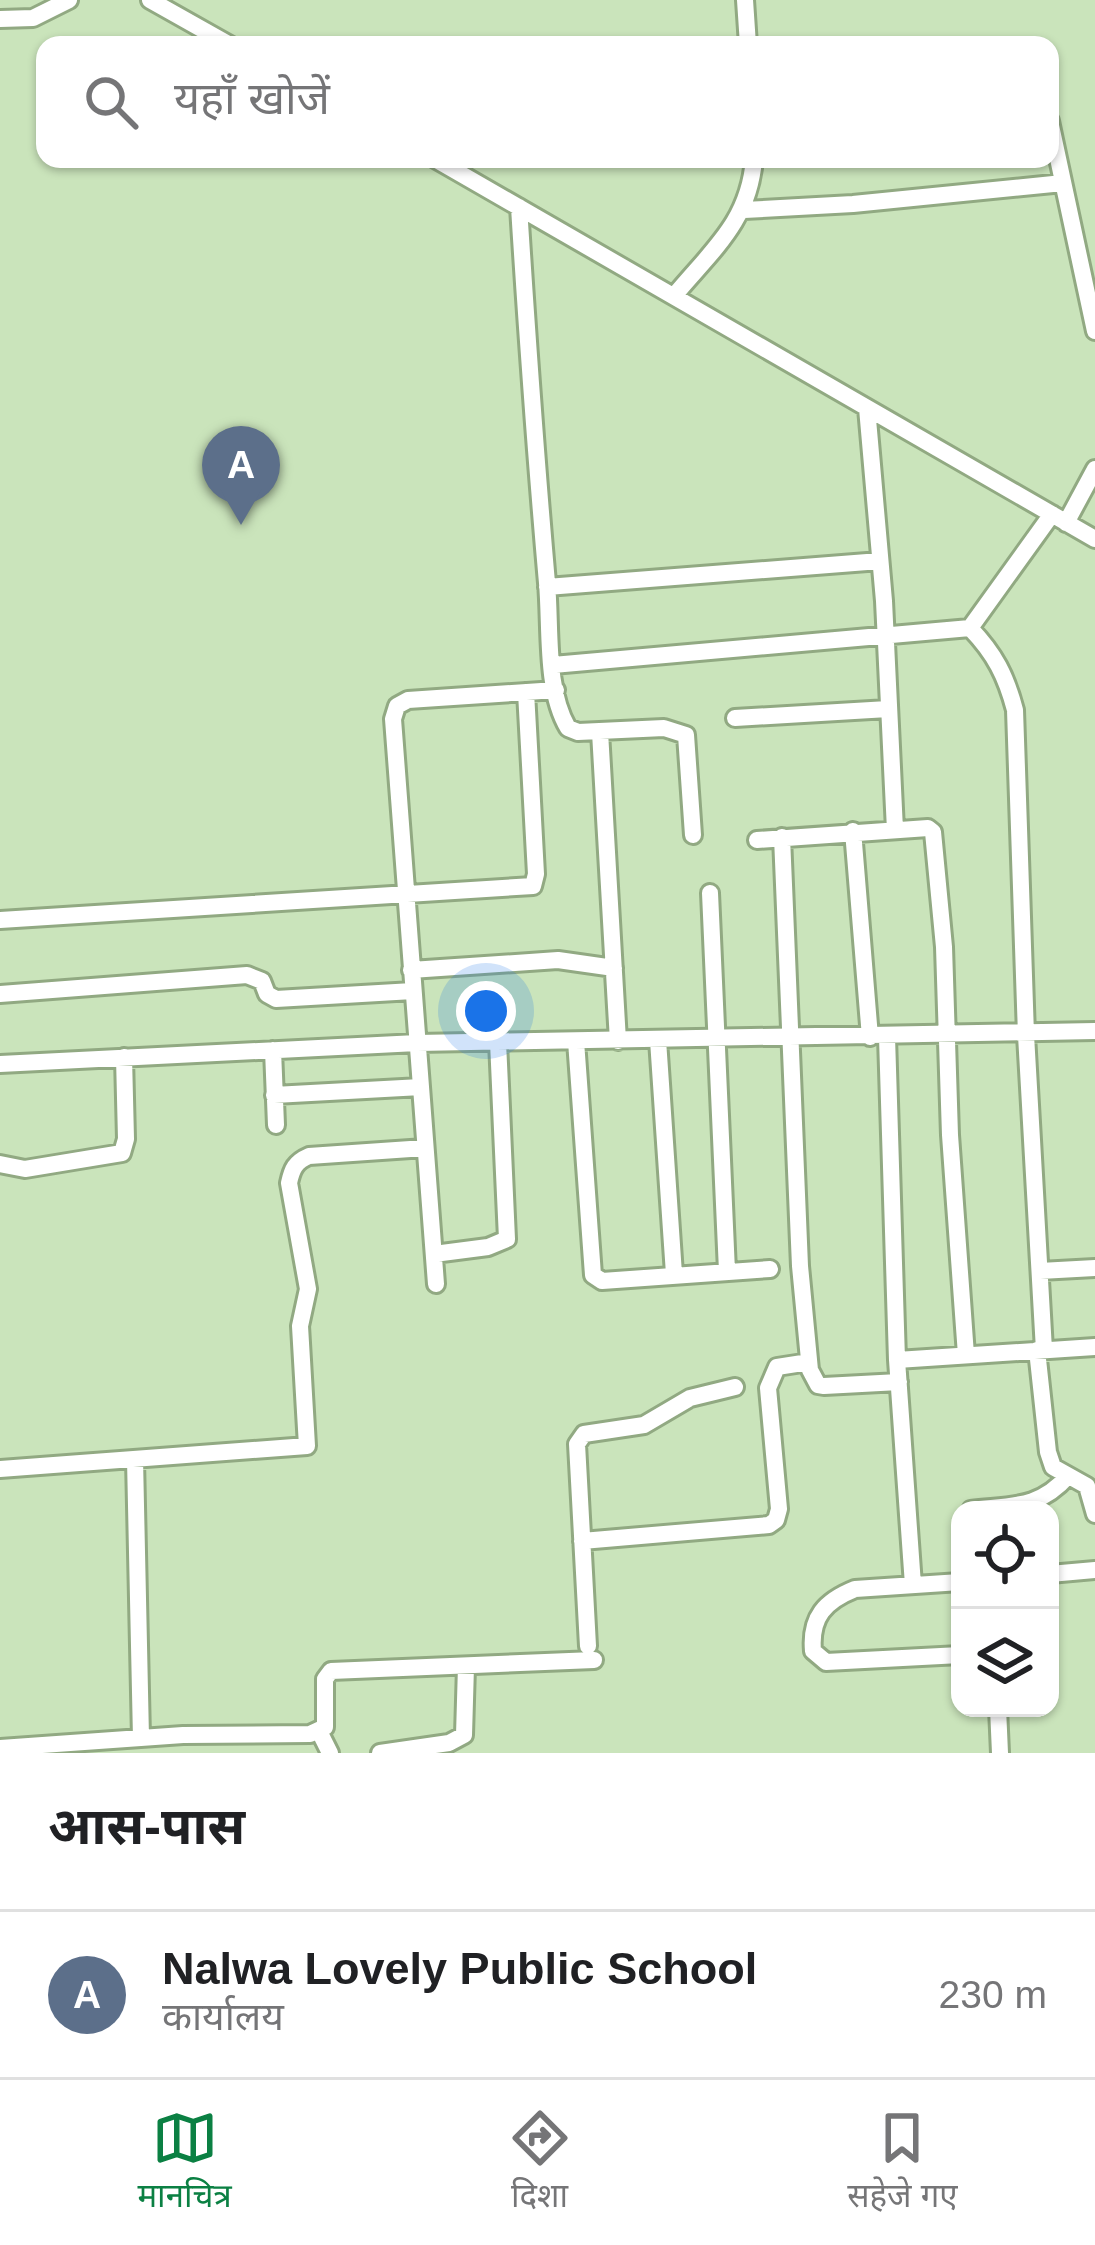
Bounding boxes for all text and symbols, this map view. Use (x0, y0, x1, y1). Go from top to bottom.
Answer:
search box (36, 36, 1059, 168)
icon: search (78, 69, 144, 135)
text: यहाँ खोजें (174, 73, 330, 124)
pin: A (202, 426, 280, 525)
your location (456, 981, 516, 1041)
map controls (951, 1501, 1059, 1717)
button: locate (951, 1501, 1059, 1609)
button: layers (951, 1609, 1059, 1717)
text: आस-पास (48, 1798, 245, 1855)
text: Nalwa Lovely Public School (162, 1943, 757, 1994)
text: A (73, 1973, 101, 2016)
text: 230 m (939, 1973, 1047, 2016)
text: कार्यालय (162, 1995, 284, 2038)
tab: मानचित्र (137, 2105, 232, 2220)
tab: दिशा (507, 2105, 573, 2220)
tab: सहेजे गए (847, 2105, 958, 2220)

